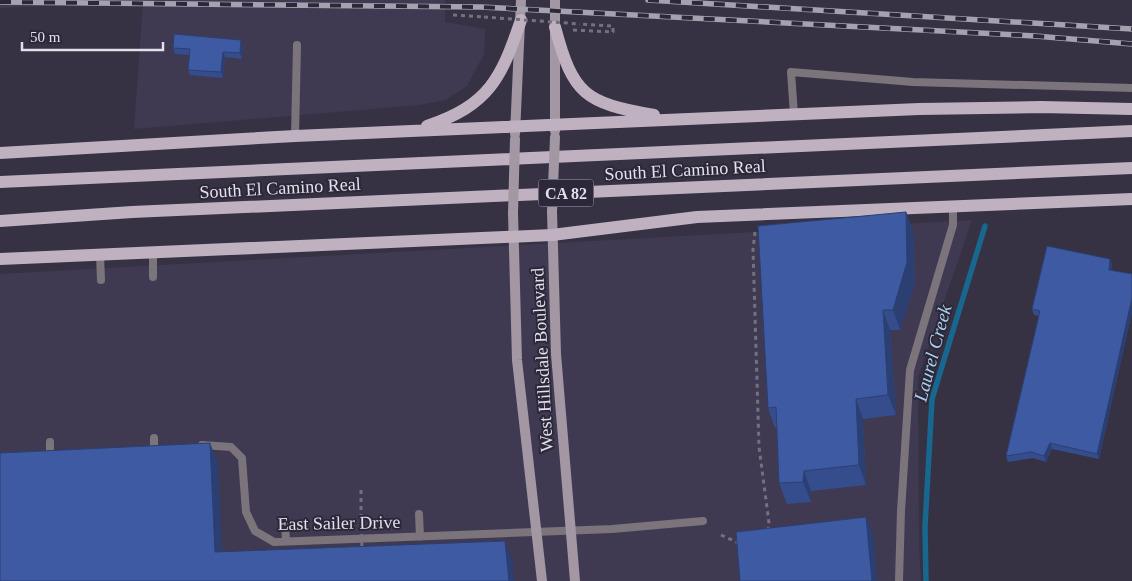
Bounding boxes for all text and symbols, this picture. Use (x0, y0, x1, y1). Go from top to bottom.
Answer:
scale bar (22, 20, 164, 52)
text: 50 m (30, 29, 61, 45)
street label: South El Camino Real (604, 156, 766, 184)
street label: South El Camino Real (199, 174, 361, 202)
road number: CA 82 (538, 180, 594, 207)
street label: West Hillsdale Boulevard (527, 267, 557, 453)
water label: Laurel Creek (909, 302, 956, 405)
street label: East Sailer Drive (277, 512, 401, 534)

